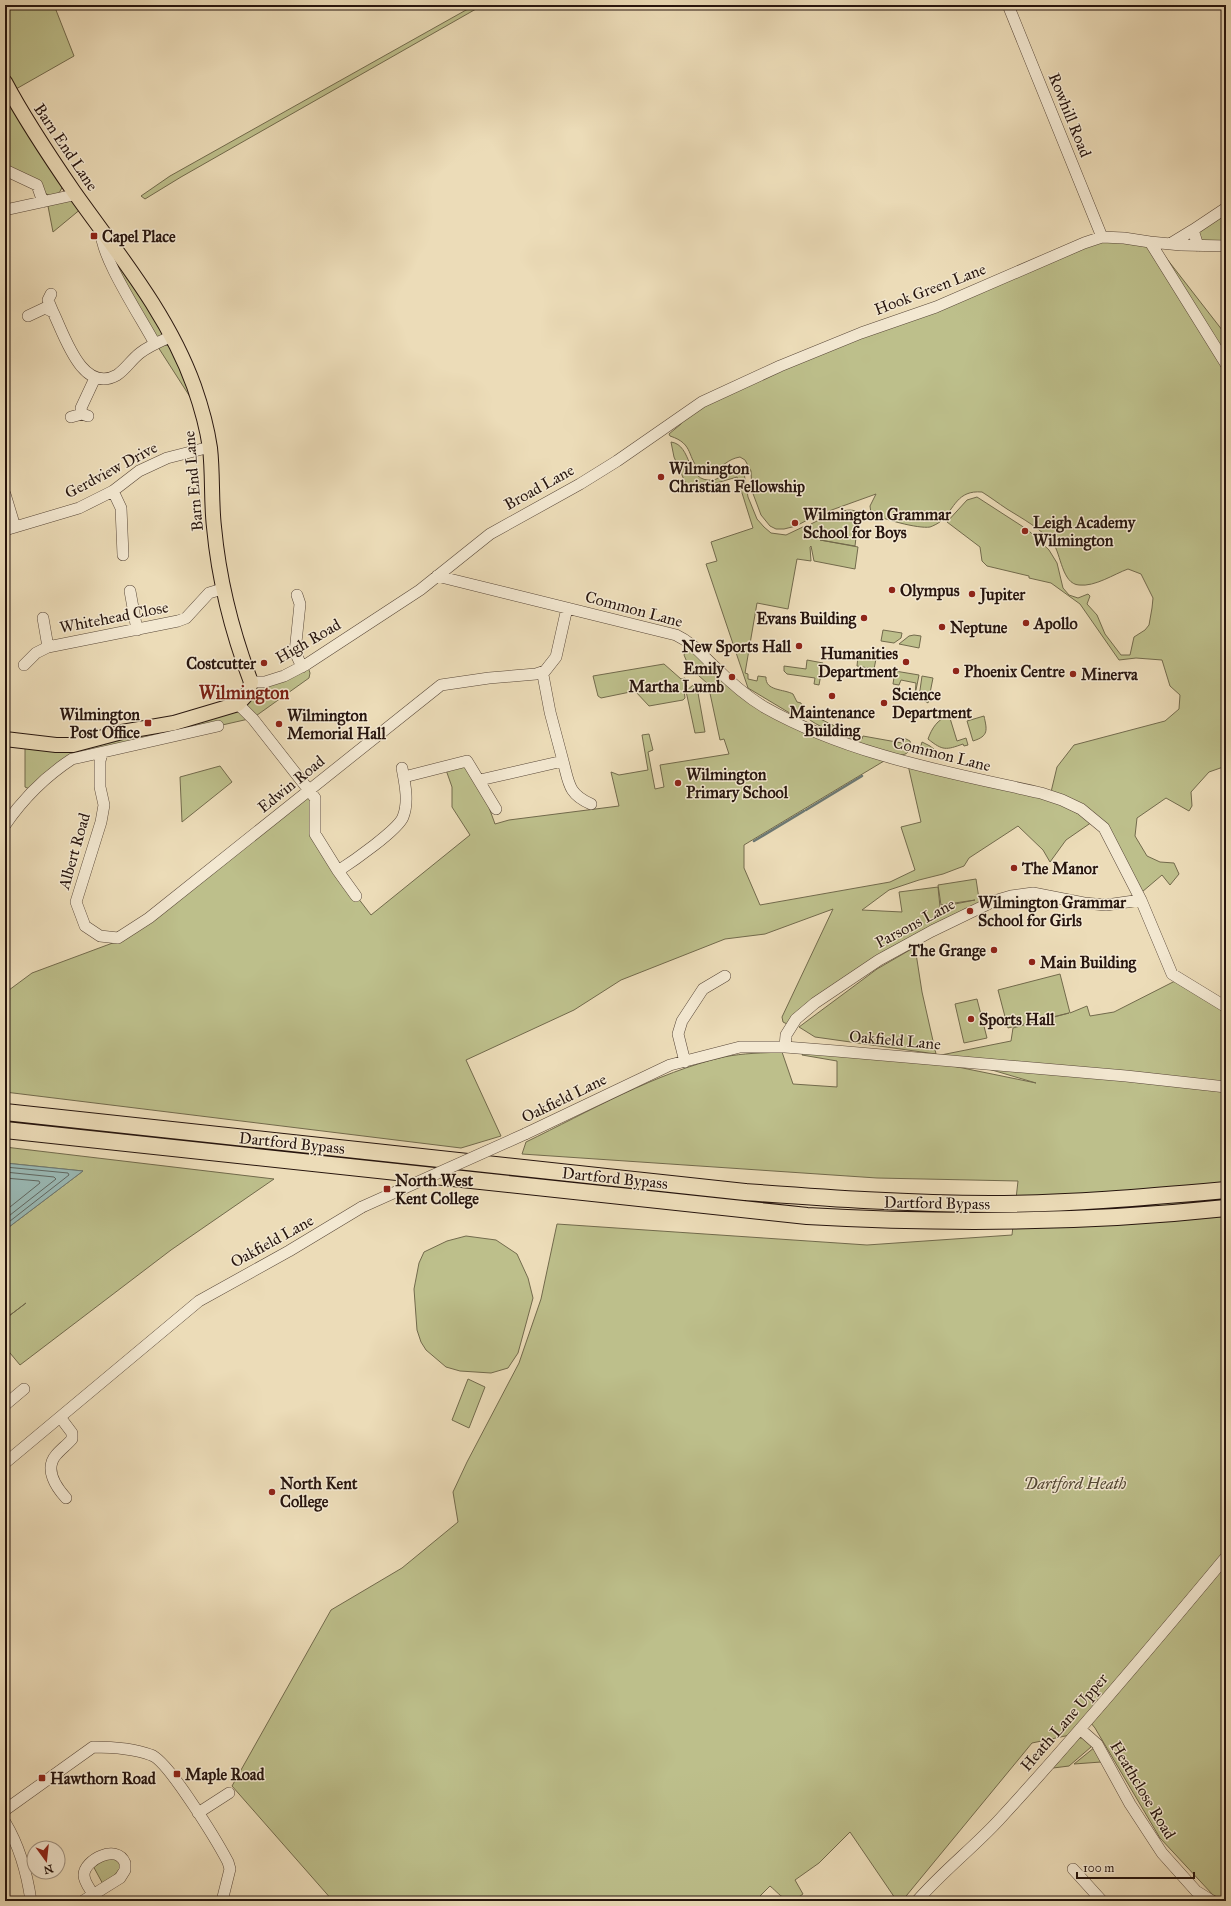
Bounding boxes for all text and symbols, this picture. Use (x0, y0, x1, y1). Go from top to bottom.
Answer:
street label: Rowhill Road (1045, 70, 1095, 160)
street label: Barn End Lane (30, 100, 102, 194)
place label: Capel Place (102, 227, 176, 247)
marker: Capel Place (89, 231, 99, 241)
street label: Hook Green Lane (872, 259, 989, 319)
street label: Barn End Lane (179, 430, 207, 532)
street label: Gerdview Drive (62, 438, 161, 502)
place label: Wilmington Christian Fellowship (669, 459, 805, 497)
street label: Broad Lane (501, 460, 577, 514)
marker: Wilmington Christian Fellowship (656, 472, 666, 482)
place label: Wilmington Grammar School for Boys (803, 505, 952, 543)
place label: Leigh Academy Wilmington (1033, 513, 1137, 551)
marker: Wilmington Grammar School for Boys (790, 518, 800, 528)
marker: Leigh Academy Wilmington (1020, 526, 1030, 536)
place label: Olympus (900, 581, 960, 601)
marker: Olympus (887, 585, 897, 595)
place label: Jupiter (978, 585, 1026, 605)
street label: Common Lane (583, 587, 685, 631)
marker: Jupiter (967, 589, 977, 599)
street label: Whitehead Close (58, 597, 170, 637)
place label: Evans Building (756, 609, 857, 629)
marker: Evans Building (859, 613, 869, 623)
place label: Apollo (1033, 614, 1078, 634)
street label: High Road (272, 615, 344, 668)
place label: Neptune (950, 618, 1008, 638)
marker: Apollo (1021, 618, 1031, 628)
marker: Neptune (937, 622, 947, 632)
place label: New Sports Hall (682, 637, 792, 657)
marker: New Sports Hall (794, 641, 804, 651)
place label: Humanities Department (818, 644, 898, 682)
place label: Costcutter (186, 654, 257, 673)
marker: Humanities Department (901, 657, 911, 667)
marker: Costcutter (259, 658, 269, 668)
place label: Emily Martha Lumb (629, 659, 726, 696)
place label: Phoenix Centre (964, 662, 1065, 681)
place label: Minerva (1081, 665, 1139, 684)
marker: Phoenix Centre (951, 666, 961, 676)
marker: Minerva (1068, 669, 1078, 679)
marker: Emily Martha Lumb (727, 672, 737, 682)
district label: Wilmington (199, 682, 289, 705)
place label: Science Department (892, 685, 972, 723)
marker: Maintenance Building (827, 691, 837, 701)
marker: Science Department (879, 698, 889, 708)
place label: Maintenance Building (789, 703, 875, 741)
place label: Wilmington Post Office (60, 705, 140, 742)
place label: Wilmington Memorial Hall (287, 706, 386, 743)
marker: Wilmington Post Office (143, 718, 153, 728)
marker: Wilmington Memorial Hall (274, 719, 284, 729)
street label: Common Lane (891, 733, 993, 775)
street label: Edwin Road (254, 751, 328, 817)
place label: Wilmington Primary School (686, 765, 789, 803)
marker: Wilmington Primary School (673, 778, 683, 788)
street label: Albert Road (54, 811, 94, 892)
place label: The Manor (1021, 859, 1099, 878)
marker: The Manor (1009, 863, 1019, 873)
place label: Wilmington Grammar School for Girls (978, 893, 1127, 930)
street label: Parsons Lane (872, 894, 958, 952)
marker: Wilmington Grammar School for Girls (965, 906, 975, 916)
place label: The Grange (908, 941, 986, 961)
marker: The Grange (989, 945, 999, 955)
place label: Main Building (1040, 953, 1137, 973)
marker: Main Building (1027, 957, 1037, 967)
place label: Sports Hall (979, 1010, 1055, 1030)
marker: Sports Hall (966, 1014, 976, 1024)
street label: Oakfield Lane (848, 1027, 942, 1054)
street label: Oakfield Lane (519, 1069, 610, 1127)
street label: Dartford Bypass (238, 1128, 346, 1158)
street label: Dartford Bypass (561, 1163, 669, 1193)
place label: North West Kent College (395, 1171, 479, 1209)
marker: North West Kent College (382, 1184, 392, 1194)
street label: Dartford Bypass (884, 1193, 990, 1213)
street label: Oakfield Lane (227, 1210, 317, 1272)
place label: North Kent College (280, 1474, 358, 1512)
park label: Dartford Heath (1024, 1474, 1127, 1493)
marker: North Kent College (267, 1487, 277, 1497)
street label: Heath Lane Upper (1016, 1669, 1112, 1775)
street label: Heathclose Road (1106, 1738, 1180, 1842)
place label: Maple Road (185, 1765, 266, 1785)
place label: Hawthorn Road (50, 1769, 157, 1788)
marker: Maple Road (172, 1769, 182, 1779)
marker: Hawthorn Road (37, 1773, 47, 1783)
north arrow (26, 1840, 66, 1880)
scale bar (1077, 1854, 1194, 1880)
text: 100 m (1083, 1861, 1114, 1875)
text: N (42, 1862, 55, 1877)

